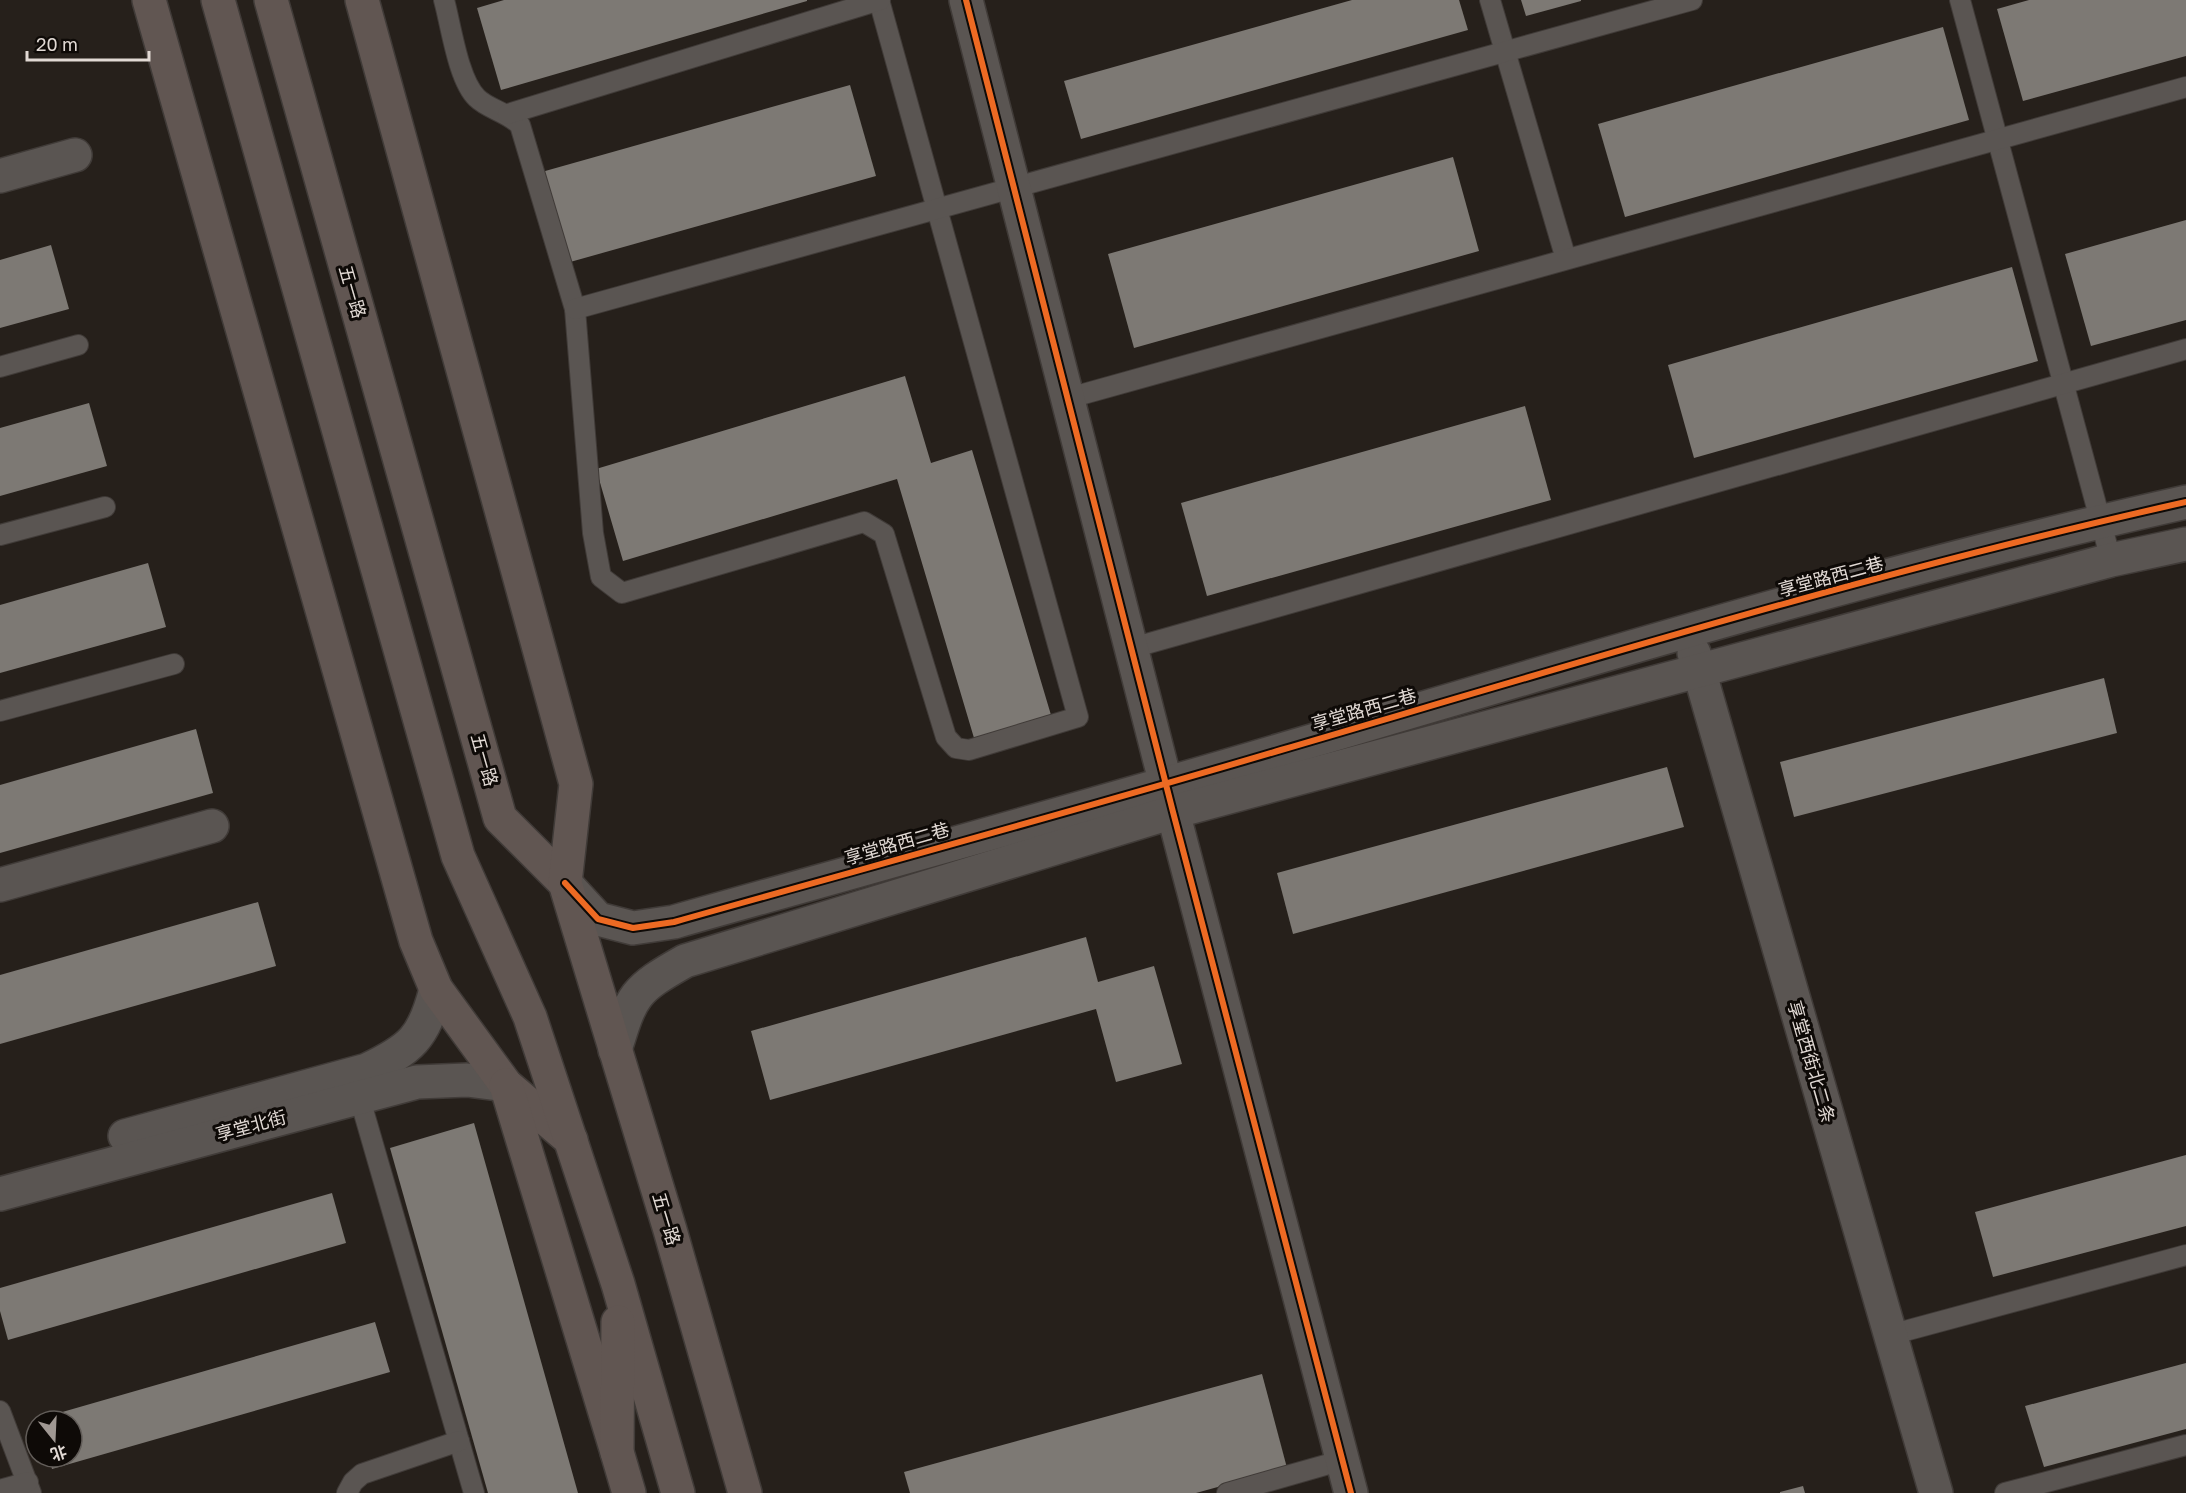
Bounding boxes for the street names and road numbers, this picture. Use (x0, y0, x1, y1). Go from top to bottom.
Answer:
street label: 五一路 (335, 263, 371, 321)
street label: 享堂路西二巷 (1776, 551, 1886, 601)
street label: 享堂路西二巷 (1309, 684, 1419, 734)
street label: 五一路 (467, 731, 503, 789)
street label: 享堂路西二巷 (842, 818, 952, 868)
street label: 享堂西街北二条 (1784, 998, 1840, 1125)
street label: 享堂北街 (213, 1105, 288, 1145)
street label: 五一路 (649, 1190, 685, 1248)

